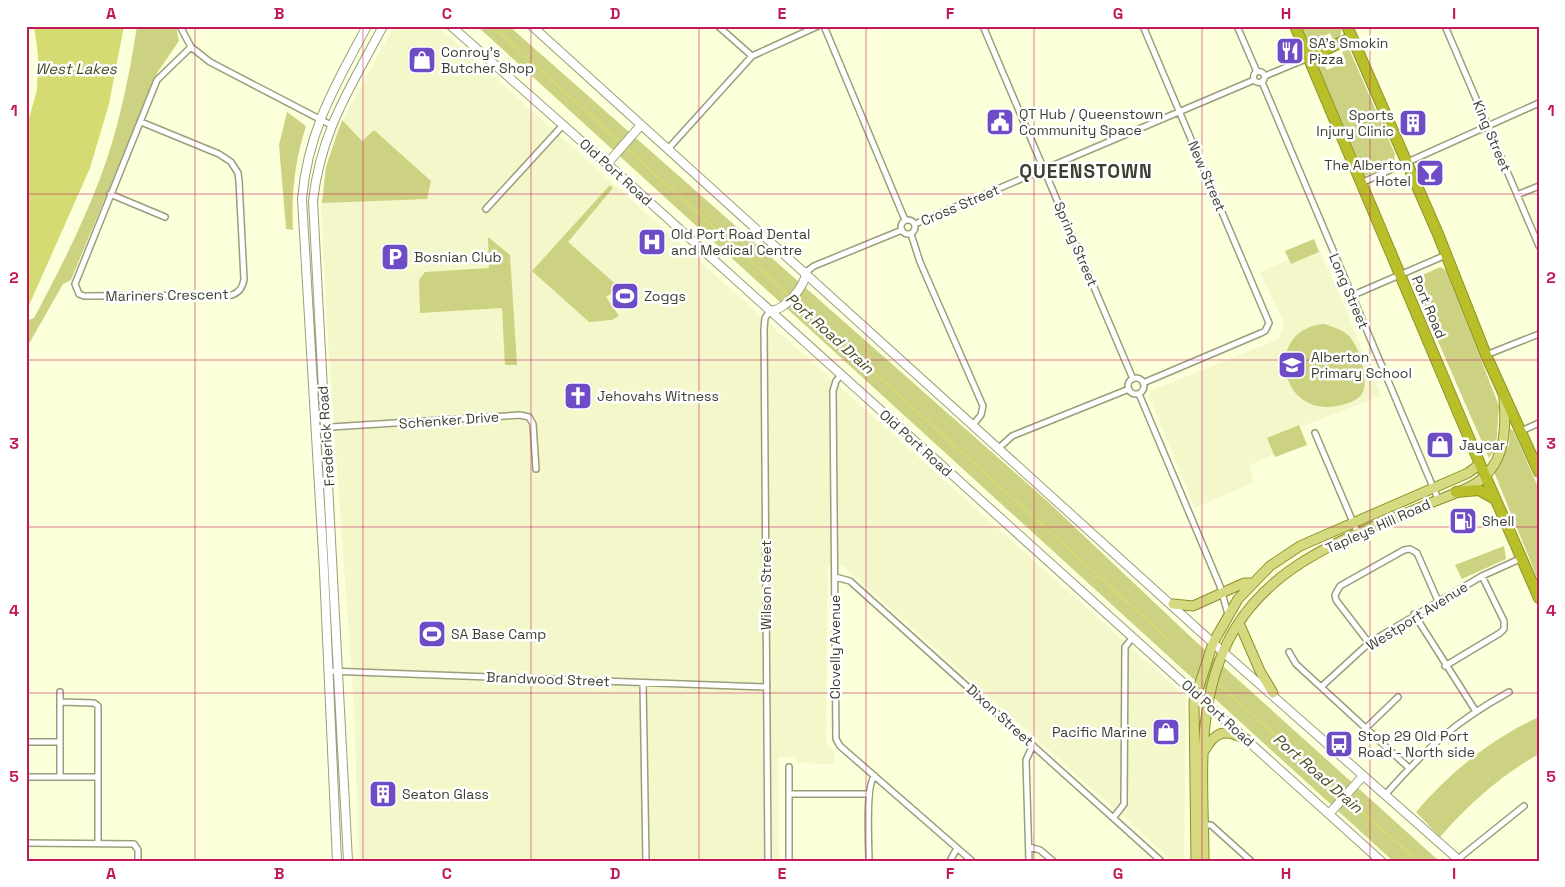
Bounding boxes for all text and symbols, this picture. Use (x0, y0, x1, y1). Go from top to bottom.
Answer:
text: A (106, 3, 116, 24)
text: B (274, 3, 284, 24)
text: C (442, 3, 452, 24)
text: D (610, 3, 620, 24)
text: E (778, 3, 787, 24)
text: F (946, 3, 955, 24)
text: G (1113, 3, 1123, 24)
text: H (1281, 3, 1291, 24)
text: I (1452, 3, 1456, 24)
place label: SA's Smokin Pizza (1309, 34, 1388, 68)
restaurant icon: SA's Smokin Pizza (1275, 36, 1305, 66)
place label: Conroy's Butcher Shop (441, 43, 534, 77)
shop icon: Conroy's Butcher Shop (407, 45, 437, 75)
water label: West Lakes (35, 59, 118, 78)
street label: King Street (1469, 98, 1515, 174)
text: 1 (10, 100, 18, 121)
text: 1 (1547, 100, 1555, 121)
place label: QT Hub / Queenstown Community Space (1019, 105, 1163, 139)
place label: Sports Injury Clinic (1316, 106, 1394, 140)
public building icon: QT Hub / Queenstown Community Space (985, 107, 1015, 137)
building icon: Sports Injury Clinic (1398, 108, 1428, 138)
street label: Old Port Road (576, 135, 656, 209)
street label: New Street (1184, 138, 1230, 214)
place label: The Alberton Hotel (1324, 156, 1411, 190)
bar icon: The Alberton Hotel (1415, 158, 1445, 188)
district label: QUEENSTOWN (1019, 159, 1153, 184)
street label: Cross Street (918, 180, 1002, 230)
street label: Spring Street (1050, 199, 1102, 289)
place label: Old Port Road Dental and Medical Centre (671, 225, 810, 259)
hospital icon: Old Port Road Dental and Medical Centre (637, 227, 667, 257)
parking icon: Bosnian Club (380, 242, 410, 272)
place label: Bosnian Club (414, 248, 502, 266)
street label: Long Street (1325, 251, 1373, 331)
text: 2 (9, 267, 19, 288)
text: 2 (1546, 267, 1556, 288)
street label: Port Road (1408, 273, 1450, 341)
sports icon: Zoggs (610, 281, 640, 311)
street label: Mariners Crescent (105, 285, 229, 305)
place label: Zoggs (644, 287, 686, 305)
water label: Port Road Drain (782, 288, 879, 378)
place label: Alberton Primary School (1311, 348, 1412, 382)
school or university icon: Alberton Primary School (1277, 350, 1307, 380)
church icon: Jehovahs Witness (563, 381, 593, 411)
street label: Frederick Road (314, 385, 338, 487)
place label: Jehovahs Witness (597, 387, 719, 405)
street label: Old Port Road (876, 406, 956, 480)
street label: Schenker Drive (398, 408, 500, 432)
shop icon: Jaycar (1425, 430, 1455, 460)
text: 3 (9, 433, 19, 454)
text: 3 (1546, 433, 1556, 454)
place label: Jaycar (1459, 436, 1505, 454)
street label: Tapleys Hill Road (1323, 495, 1433, 557)
fuel station icon: Shell (1448, 506, 1478, 536)
place label: Shell (1482, 512, 1514, 530)
street label: Wilson Street (757, 540, 775, 630)
street label: Westport Avenue (1363, 578, 1471, 654)
street label: Clovelly Avenue (826, 595, 844, 699)
text: 4 (9, 600, 19, 621)
text: 4 (1546, 600, 1556, 621)
sports icon: SA Base Camp (417, 619, 447, 649)
place label: SA Base Camp (451, 625, 546, 643)
street label: Brandwood Street (486, 668, 610, 690)
street label: Old Port Road (1178, 676, 1258, 750)
street label: Dixon Street (963, 680, 1037, 750)
shop icon: Pacific Marine (1151, 717, 1181, 747)
place label: Pacific Marine (1052, 723, 1147, 741)
place label: Stop 29 Old Port Road - North side (1358, 727, 1475, 761)
water label: Port Road Drain (1270, 729, 1367, 817)
bus stop icon: Stop 29 Old Port Road - North side (1324, 729, 1354, 759)
text: 5 (9, 766, 19, 787)
text: 5 (1546, 766, 1556, 787)
building icon: Seaton Glass (368, 779, 398, 809)
place label: Seaton Glass (402, 785, 489, 803)
text: A (106, 863, 116, 884)
text: B (274, 863, 284, 884)
text: C (442, 863, 452, 884)
text: D (610, 863, 620, 884)
text: E (778, 863, 787, 884)
text: F (946, 863, 955, 884)
text: G (1113, 863, 1123, 884)
text: H (1281, 863, 1291, 884)
text: I (1452, 863, 1456, 884)

